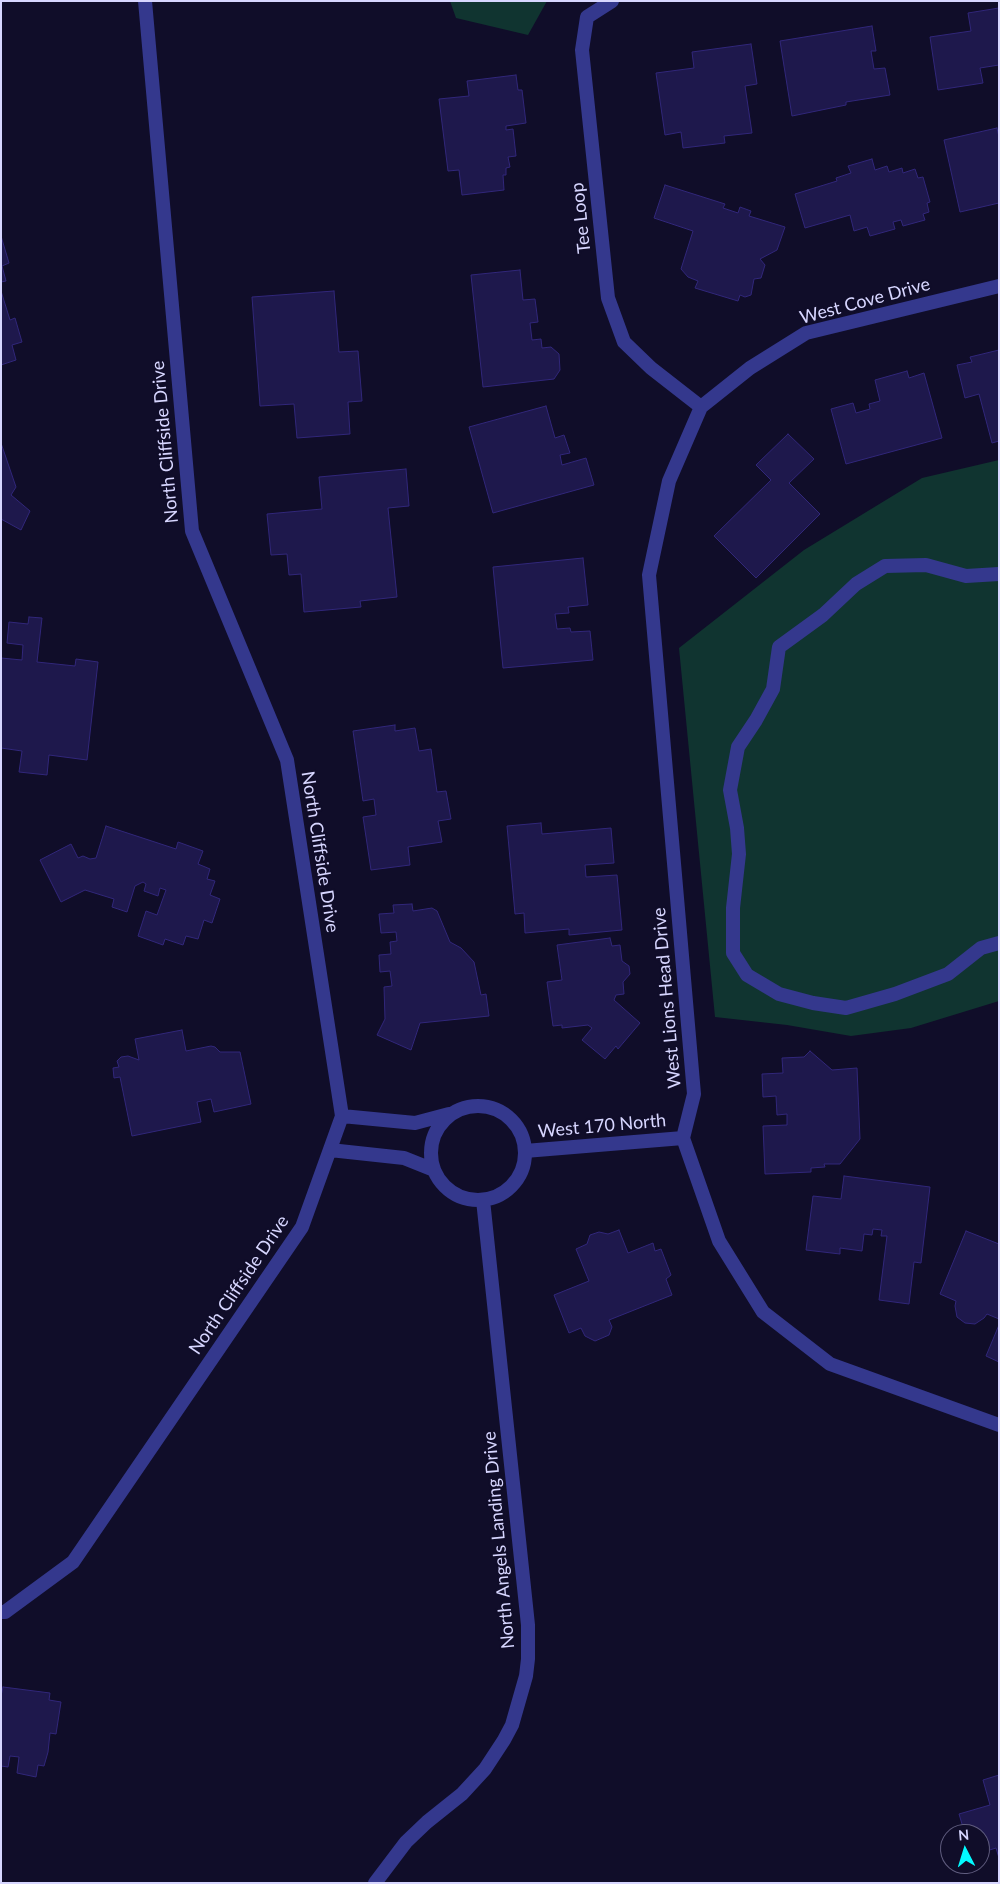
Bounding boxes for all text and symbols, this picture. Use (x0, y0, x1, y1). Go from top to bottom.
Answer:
street label: Tee Loop (567, 181, 595, 255)
street label: West Cove Drive (798, 273, 932, 329)
street label: North Cliffside Drive (147, 360, 183, 524)
street label: North Cliffside Drive (297, 770, 343, 934)
street label: West Lions Head Drive (648, 907, 686, 1089)
street label: West 170 North (537, 1110, 667, 1142)
street label: North Cliffside Drive (184, 1211, 294, 1359)
street label: North Angels Landing Drive (479, 1430, 519, 1650)
north arrow (940, 1824, 990, 1874)
text: N (958, 1826, 970, 1843)

